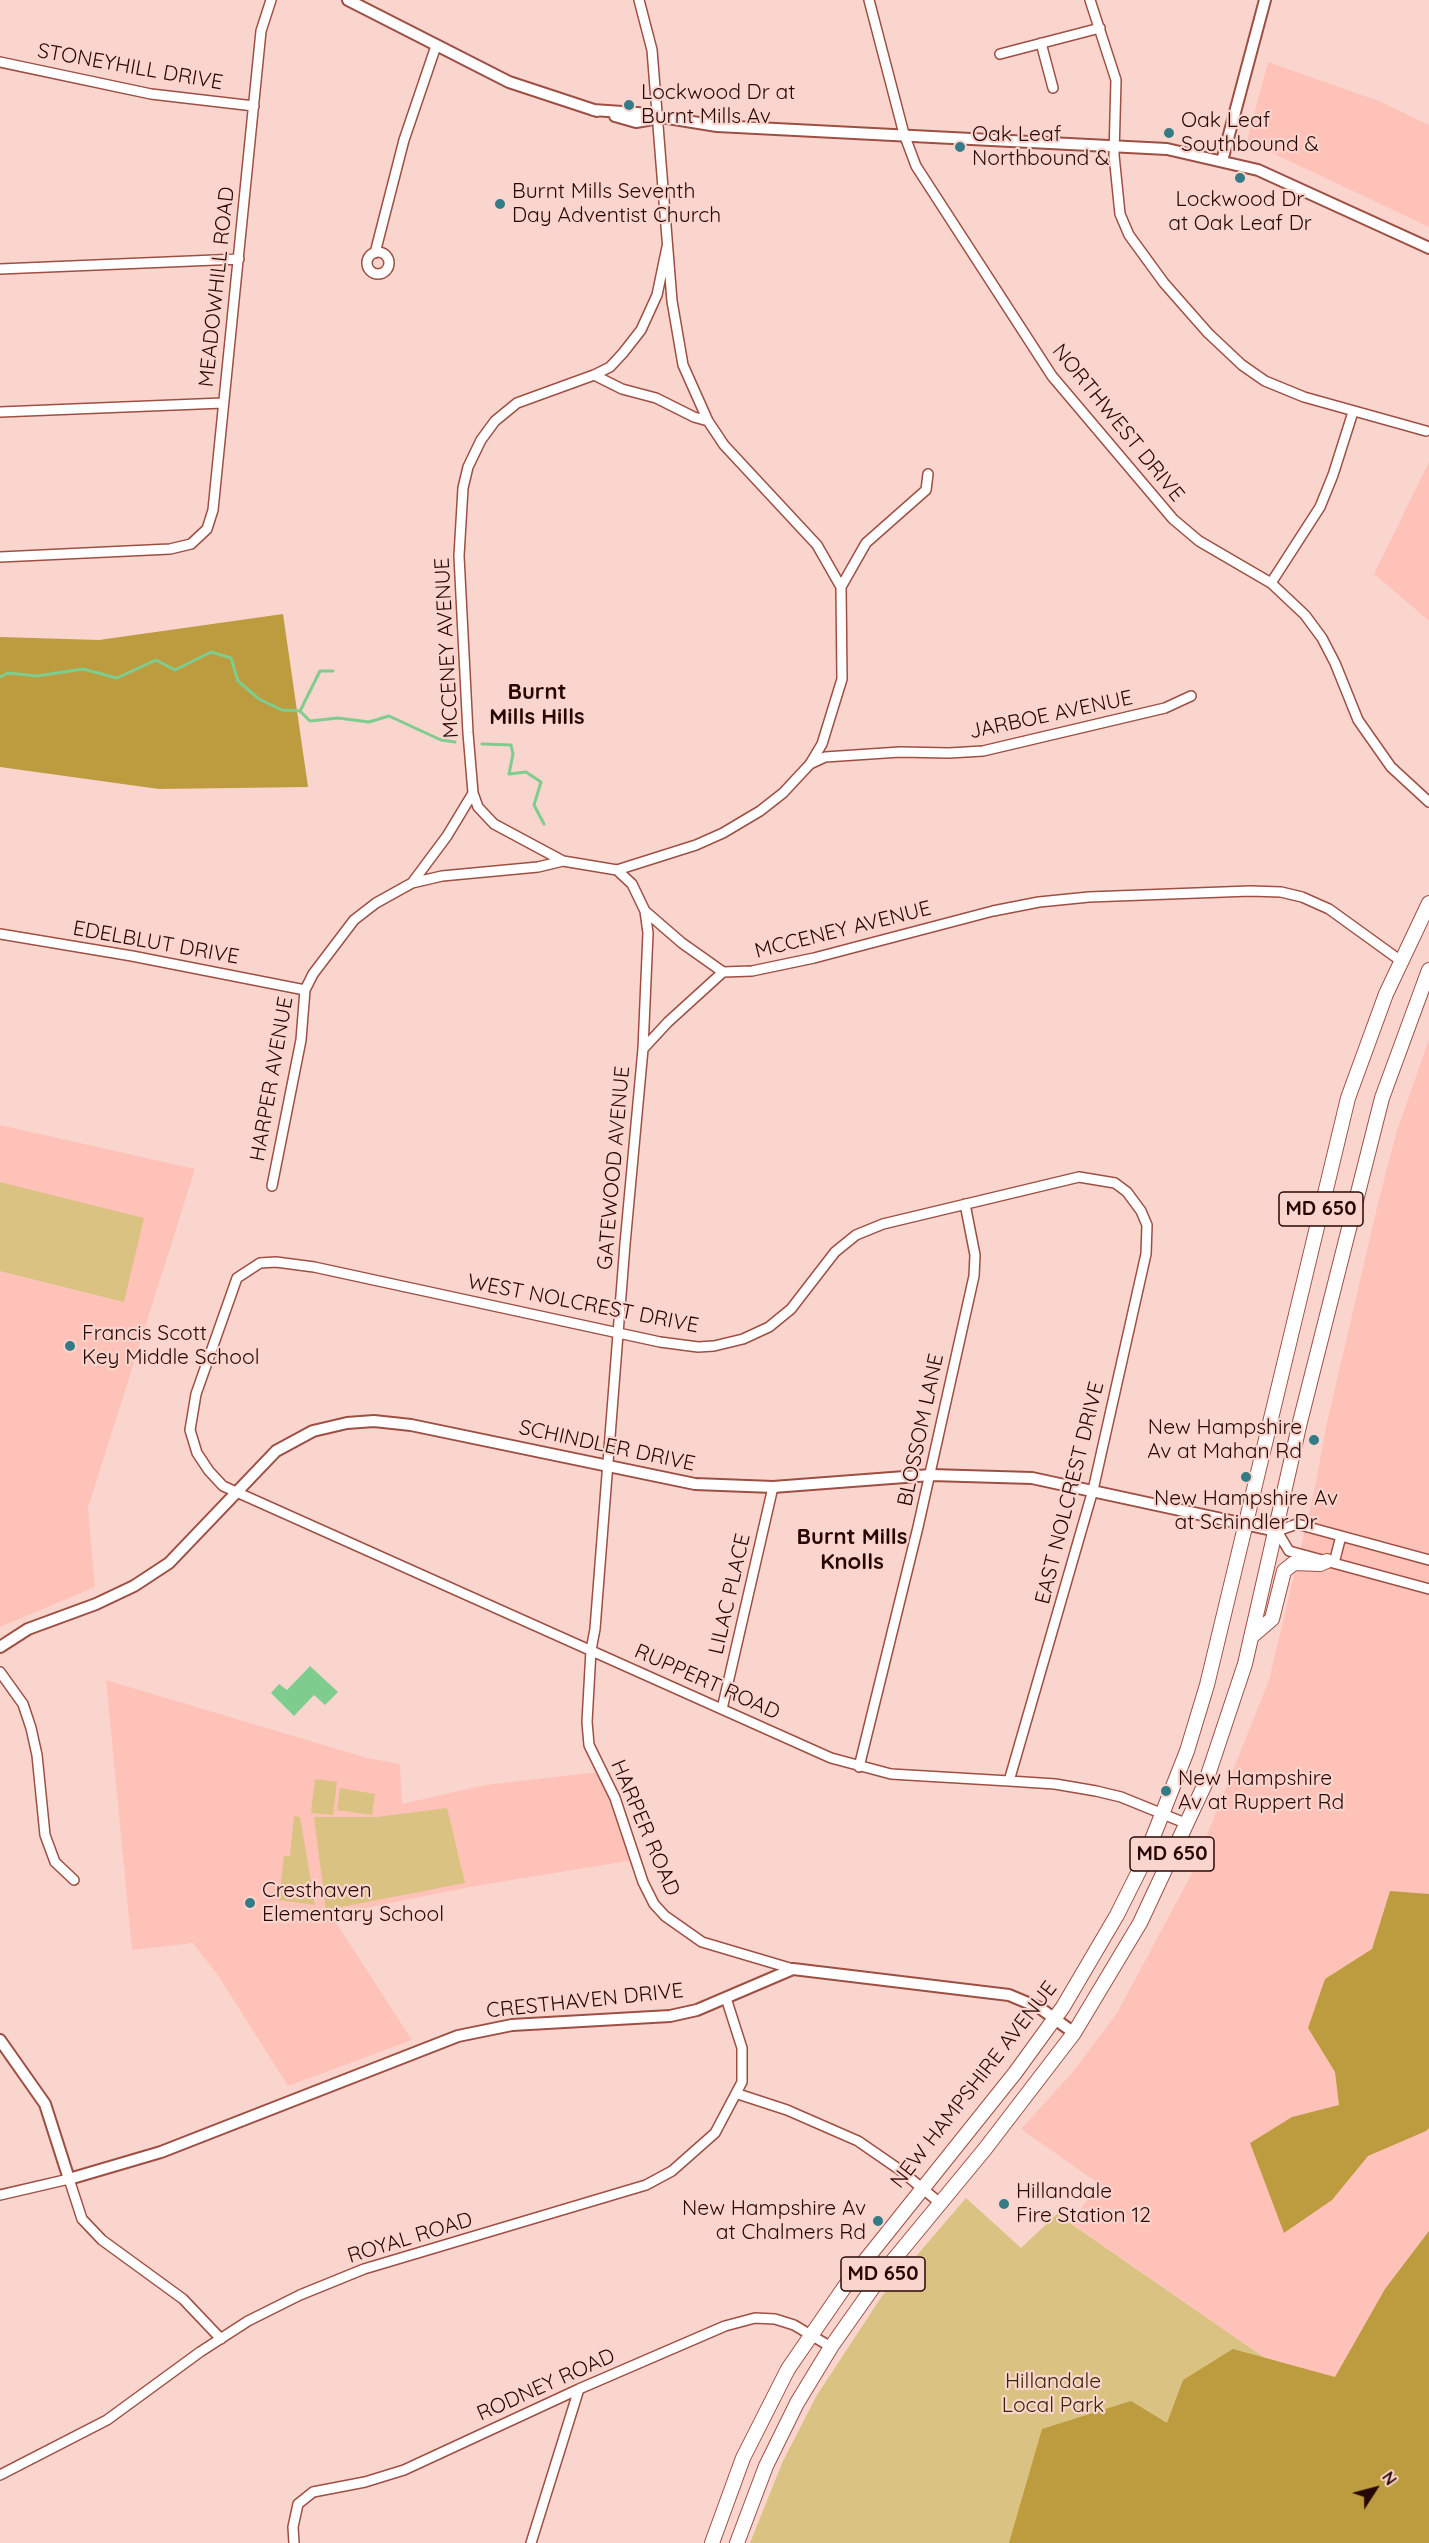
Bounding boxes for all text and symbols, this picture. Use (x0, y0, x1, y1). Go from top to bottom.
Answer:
street label: STONEYHILL DRIVE (35, 38, 225, 96)
place label: Lockwood Dr at Burnt Mills Av (641, 80, 795, 130)
marker: Lockwood Dr at Burnt Mills Av (622, 98, 636, 112)
place label: Oak Leaf Southbound & (1181, 108, 1319, 158)
place label: Oak Leaf Northbound & (972, 122, 1109, 172)
marker: Oak Leaf Southbound & (1162, 126, 1176, 140)
marker: Oak Leaf Northbound & (953, 140, 967, 154)
marker: Lockwood Dr at Oak Leaf Dr (1233, 171, 1247, 185)
place label: Burnt Mills Seventh Day Adventist Church (512, 179, 721, 229)
street label: MEADOWHILL ROAD (194, 186, 240, 388)
place label: Lockwood Dr at Oak Leaf Dr (1168, 187, 1312, 237)
marker: Burnt Mills Seventh Day Adventist Church (493, 197, 507, 211)
street label: NORTHWEST DRIVE (1047, 339, 1189, 507)
street label: MCCENEY AVENUE (430, 557, 464, 739)
district label: Burnt Mills Hills (489, 679, 585, 730)
street label: JARBOE AVENUE (967, 685, 1135, 745)
street label: MCCENEY AVENUE (752, 896, 934, 964)
street label: EDELBLUT DRIVE (71, 916, 241, 970)
street label: HARPER AVENUE (245, 995, 299, 1163)
street label: GATEWOOD AVENUE (593, 1065, 635, 1271)
road number: MD 650 (1279, 1192, 1363, 1226)
street label: WEST NOLCREST DRIVE (465, 1269, 701, 1339)
place label: Francis Scott Key Middle School (82, 1321, 259, 1371)
marker: Francis Scott Key Middle School (63, 1339, 77, 1353)
street label: BLOSSOM LANE (893, 1351, 949, 1509)
street label: EAST NOLCREST DRIVE (1030, 1379, 1110, 1607)
street label: SCHINDLER DRIVE (517, 1415, 697, 1477)
place label: New Hampshire Av at Mahan Rd (1147, 1415, 1302, 1465)
marker: New Hampshire Av at Mahan Rd (1307, 1433, 1321, 1447)
marker: New Hampshire Av at Schindler Dr (1239, 1470, 1253, 1484)
place label: New Hampshire Av at Schindler Dr (1154, 1486, 1338, 1536)
district label: Burnt Mills Knolls (797, 1524, 907, 1576)
street label: LILAC PLACE (704, 1531, 756, 1657)
street label: RUPPERT ROAD (630, 1639, 784, 1725)
street label: HARPER ROAD (605, 1756, 685, 1900)
place label: New Hampshire Av at Ruppert Rd (1178, 1766, 1344, 1816)
marker: New Hampshire Av at Ruppert Rd (1159, 1784, 1173, 1798)
road number: MD 650 (1130, 1837, 1214, 1871)
place label: Cresthaven Elementary School (262, 1878, 444, 1928)
marker: Cresthaven Elementary School (243, 1896, 257, 1910)
street label: NEW HAMPSHIRE AVENUE (885, 1977, 1063, 2193)
street label: CRESTHAVEN DRIVE (485, 1978, 685, 2024)
place label: Hillandale Fire Station 12 (1016, 2179, 1151, 2229)
place label: New Hampshire Av at Chalmers Rd (682, 2196, 866, 2246)
marker: Hillandale Fire Station 12 (997, 2197, 1011, 2211)
street label: ROYAL ROAD (345, 2207, 475, 2269)
marker: New Hampshire Av at Chalmers Rd (871, 2214, 885, 2228)
road number: MD 650 (841, 2257, 925, 2291)
street label: RODNEY ROAD (473, 2343, 619, 2427)
park label: Hillandale Local Park (1002, 2369, 1104, 2419)
north arrow (1345, 2459, 1405, 2519)
text: N (1378, 2468, 1401, 2489)

